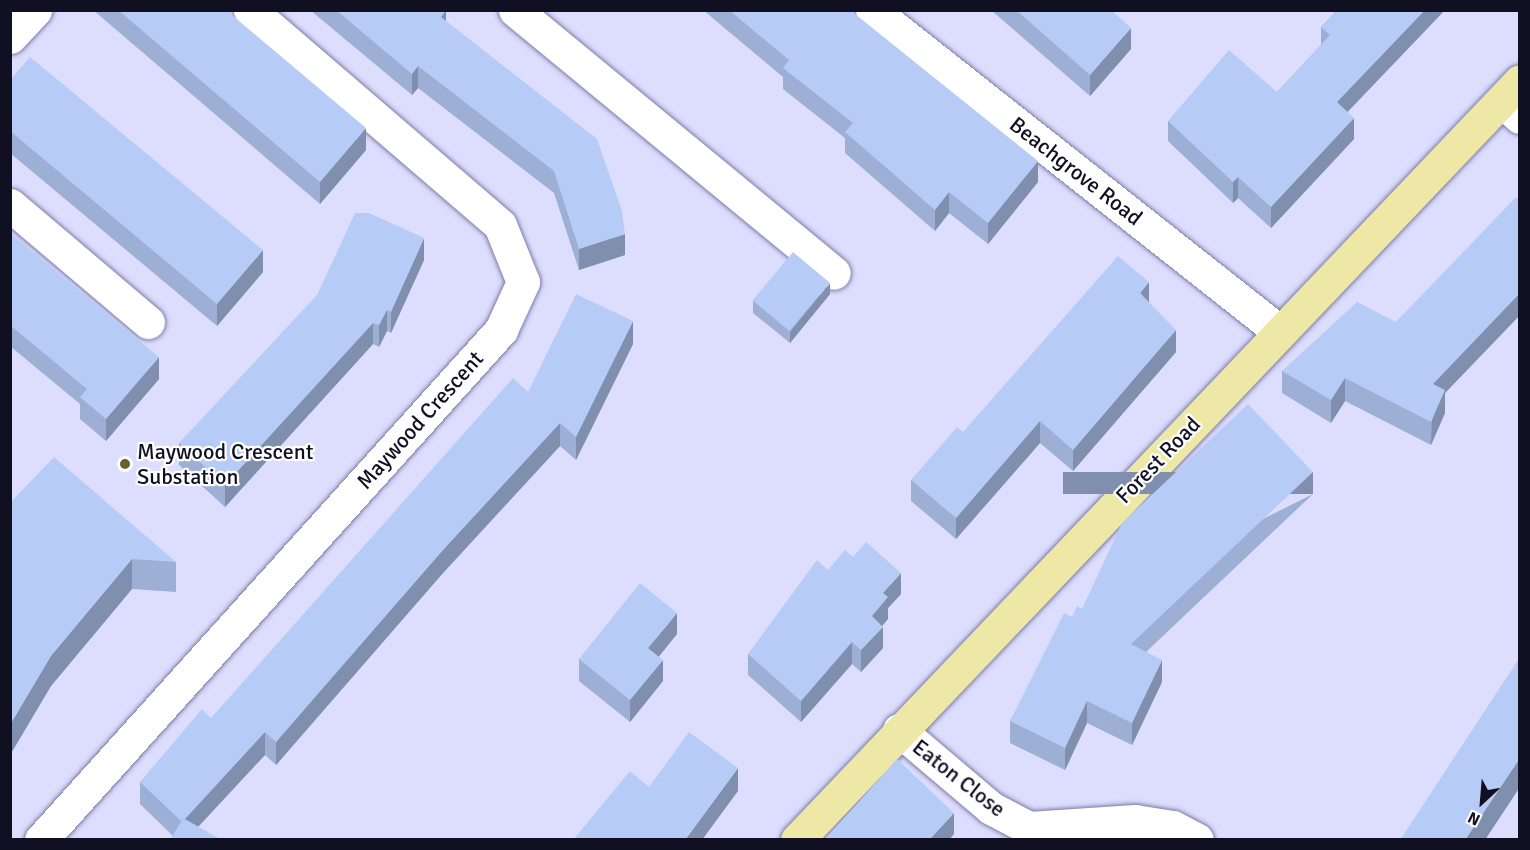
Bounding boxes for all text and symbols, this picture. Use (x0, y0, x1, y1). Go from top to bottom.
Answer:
street label: Beachgrove Road (1004, 111, 1148, 231)
street label: Maywood Crescent (351, 346, 489, 494)
street label: Forest Road (1110, 411, 1206, 509)
place label: Maywood Crescent Substation (137, 438, 313, 490)
marker: Maywood Crescent Substation (118, 457, 132, 471)
street label: Eaton Close (907, 734, 1011, 822)
north arrow (1452, 772, 1512, 832)
text: N (1465, 807, 1484, 830)

